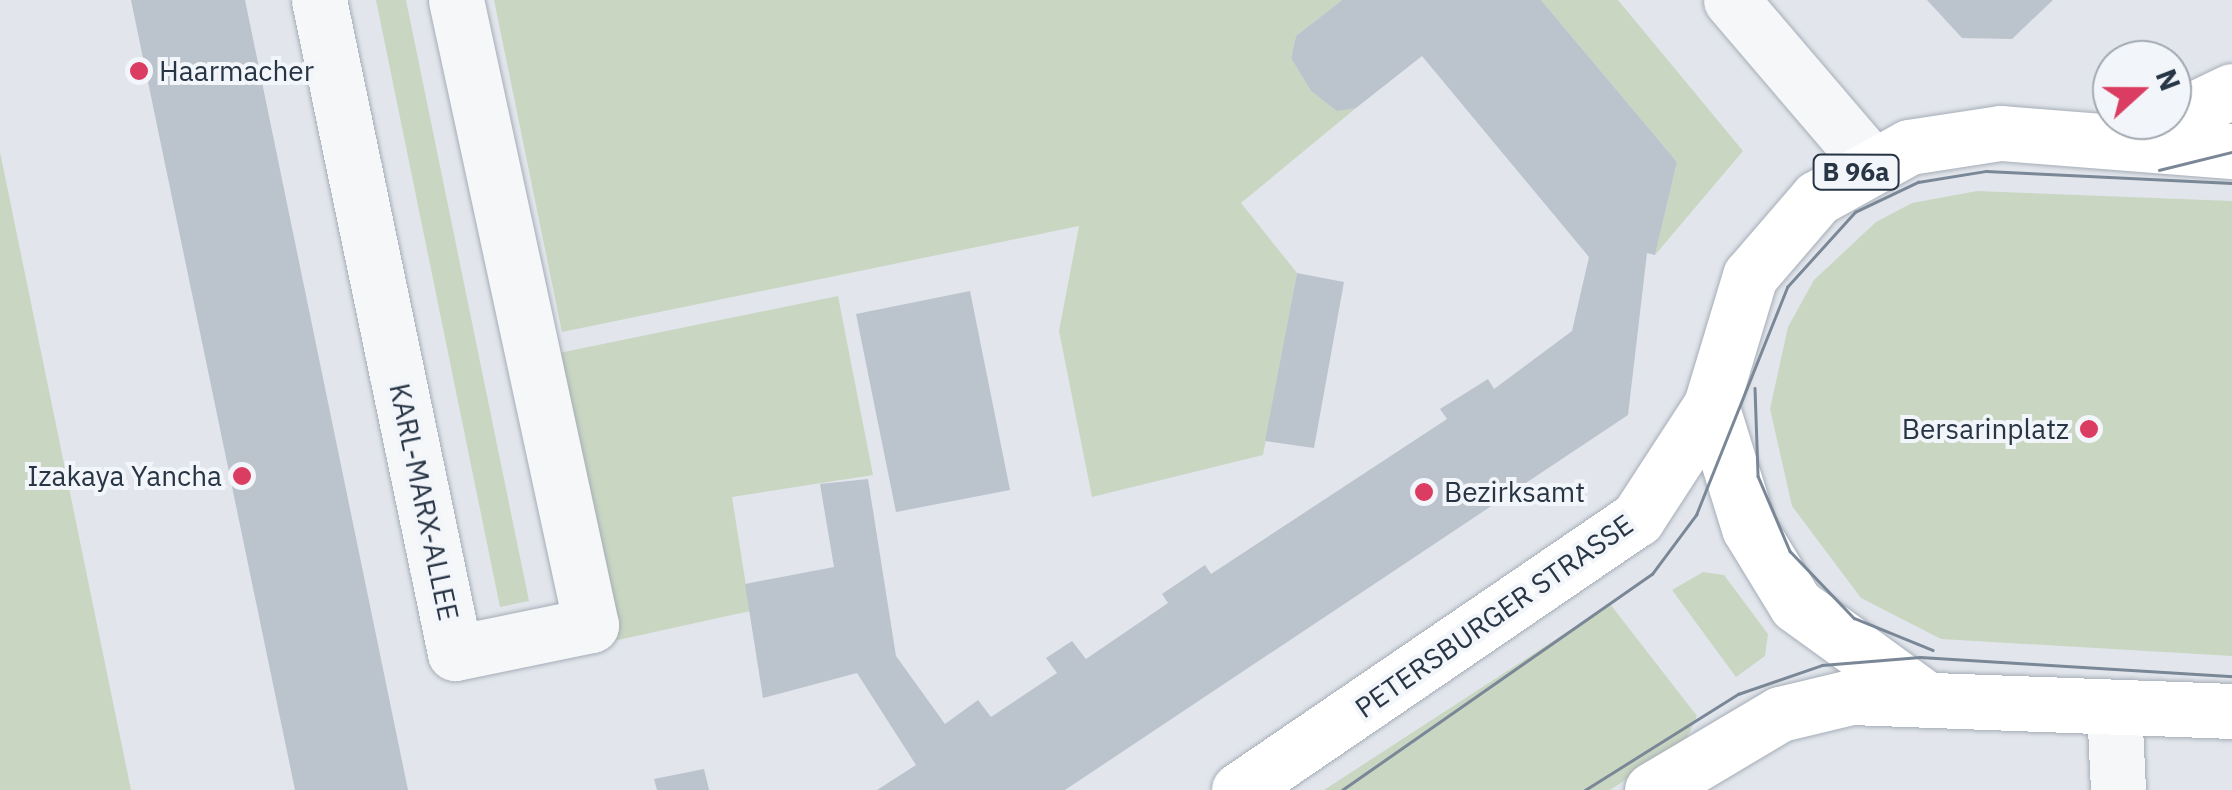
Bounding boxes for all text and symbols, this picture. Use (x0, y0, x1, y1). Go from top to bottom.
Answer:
north arrow (2092, 40, 2192, 140)
place label: Haarmacher (159, 54, 314, 88)
marker: Haarmacher (128, 60, 150, 82)
text: N (2148, 64, 2190, 96)
road number: B 96a (1811, 152, 1901, 192)
street label: KARL-MARX-ALLEE (382, 380, 466, 624)
place label: Bersarinplatz (1902, 412, 2069, 446)
marker: Bersarinplatz (2078, 418, 2100, 440)
place label: Izakaya Yancha (27, 459, 222, 493)
marker: Izakaya Yancha (231, 465, 253, 487)
place label: Bezirksamt (1444, 475, 1585, 509)
marker: Bezirksamt (1413, 481, 1435, 503)
street label: PETERSBURGER STRASSE (1349, 507, 1639, 725)

